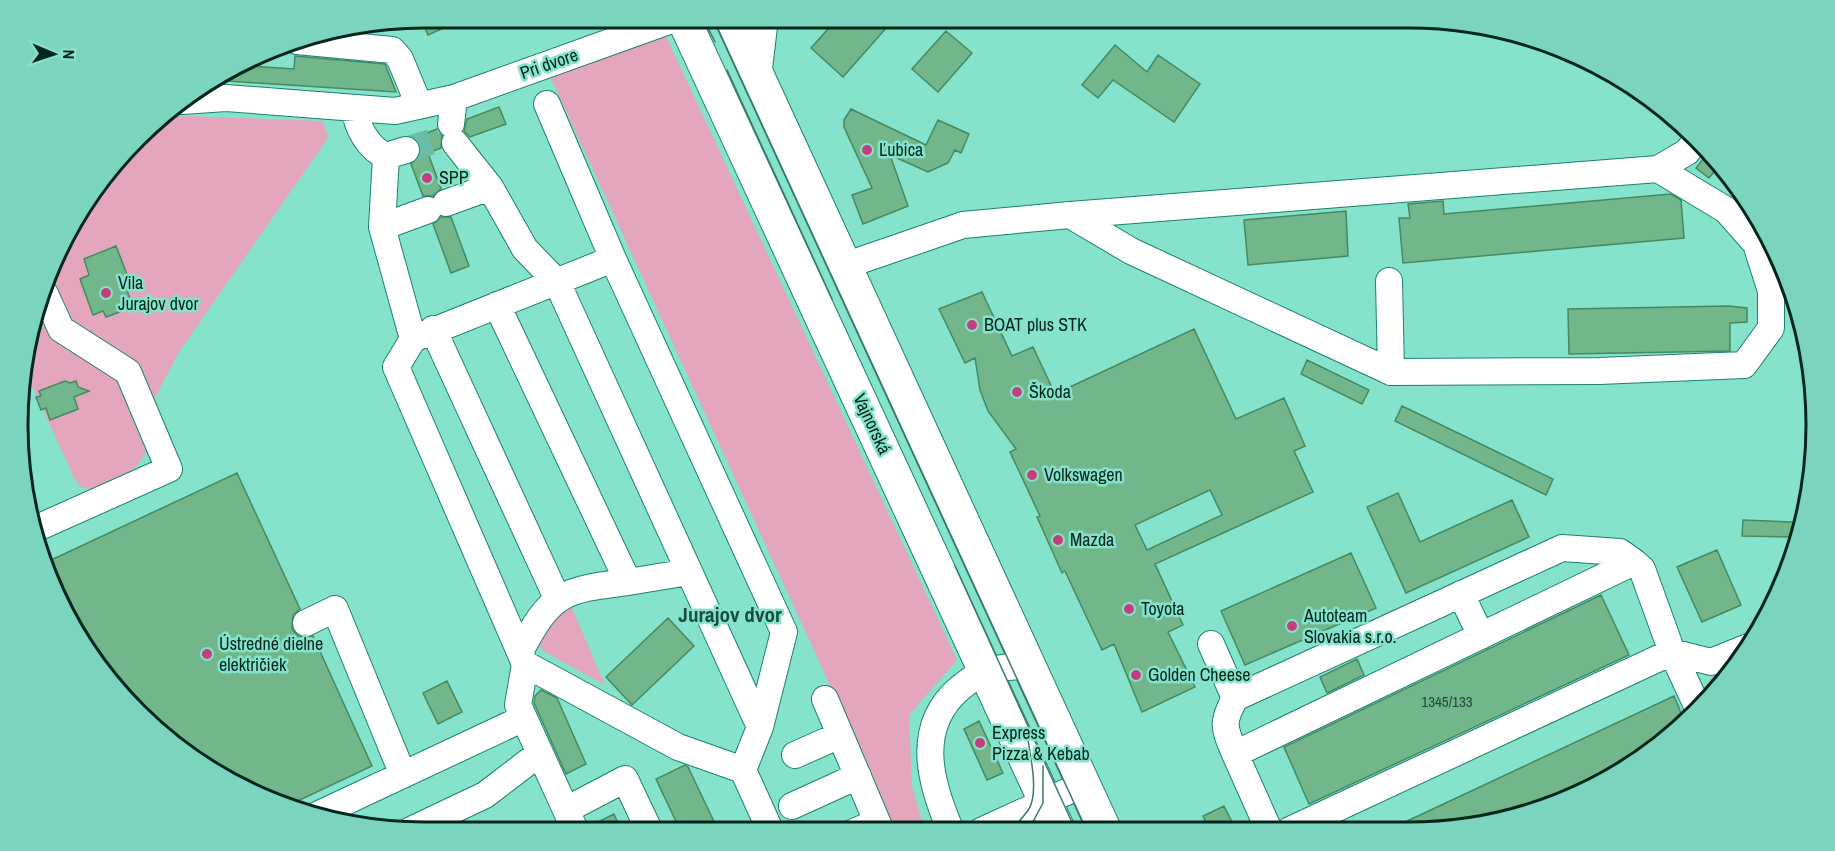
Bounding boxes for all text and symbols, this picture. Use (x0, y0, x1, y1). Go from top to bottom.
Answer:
north arrow (24, 24, 84, 84)
street label: Pri dvore (516, 42, 581, 85)
text: N (58, 49, 80, 60)
place label: Ľubica (879, 137, 923, 162)
marker: Ľubica (860, 143, 874, 157)
place label: SPP (439, 165, 469, 190)
marker: SPP (420, 171, 434, 185)
place label: Vila Jurajov dvor (118, 270, 198, 316)
marker: Vila Jurajov dvor (99, 286, 113, 300)
place label: BOAT plus STK (984, 312, 1087, 337)
marker: BOAT plus STK (965, 318, 979, 332)
place label: Škoda (1029, 379, 1071, 404)
marker: Škoda (1010, 385, 1024, 399)
street label: Vajnorská (847, 389, 897, 458)
place label: Volkswagen (1044, 462, 1123, 487)
marker: Volkswagen (1025, 468, 1039, 482)
place label: Mazda (1070, 527, 1114, 552)
marker: Mazda (1051, 533, 1065, 547)
place label: Toyota (1141, 596, 1185, 621)
district label: Jurajov dvor (678, 600, 782, 629)
marker: Toyota (1122, 602, 1136, 616)
place label: Autoteam Slovakia s.r.o. (1303, 603, 1397, 649)
marker: Autoteam Slovakia s.r.o. (1285, 619, 1299, 633)
place label: Ústredné dielne električiek (219, 631, 323, 677)
marker: Ústredné dielne električiek (200, 647, 214, 661)
place label: Golden Cheese (1148, 662, 1251, 687)
marker: Golden Cheese (1129, 668, 1143, 682)
house number: 1345/133 (1421, 691, 1473, 712)
place label: Express Pizza & Kebab (992, 720, 1090, 766)
marker: Express Pizza & Kebab (973, 736, 987, 750)

